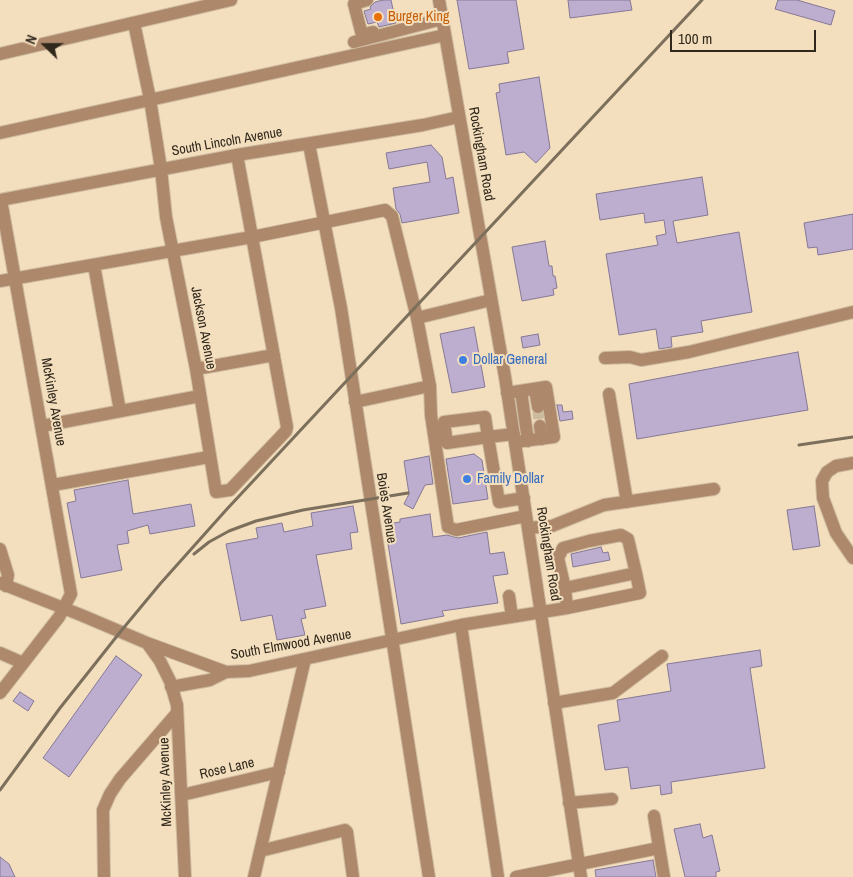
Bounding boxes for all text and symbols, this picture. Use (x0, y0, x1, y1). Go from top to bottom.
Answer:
place label: Burger King (388, 9, 449, 25)
marker: Burger King (372, 11, 384, 23)
north arrow (20, 20, 70, 70)
scale bar (673, 20, 819, 52)
text: 100 m (678, 28, 712, 49)
text: N (21, 32, 41, 47)
street label: Rockingham Road (464, 106, 498, 202)
street label: South Lincoln Avenue (170, 124, 284, 160)
street label: Jackson Avenue (187, 285, 219, 371)
place label: Dollar General (473, 352, 547, 368)
marker: Dollar General (457, 354, 469, 366)
street label: McKinley Avenue (37, 357, 69, 447)
street label: Boies Avenue (372, 471, 400, 545)
place label: Family Dollar (477, 471, 544, 487)
marker: Family Dollar (461, 473, 473, 485)
street label: Rockingham Road (532, 506, 564, 602)
street label: South Elmwood Avenue (229, 626, 353, 664)
street label: McKinley Avenue (156, 737, 176, 827)
street label: Rose Lane (198, 755, 256, 783)

